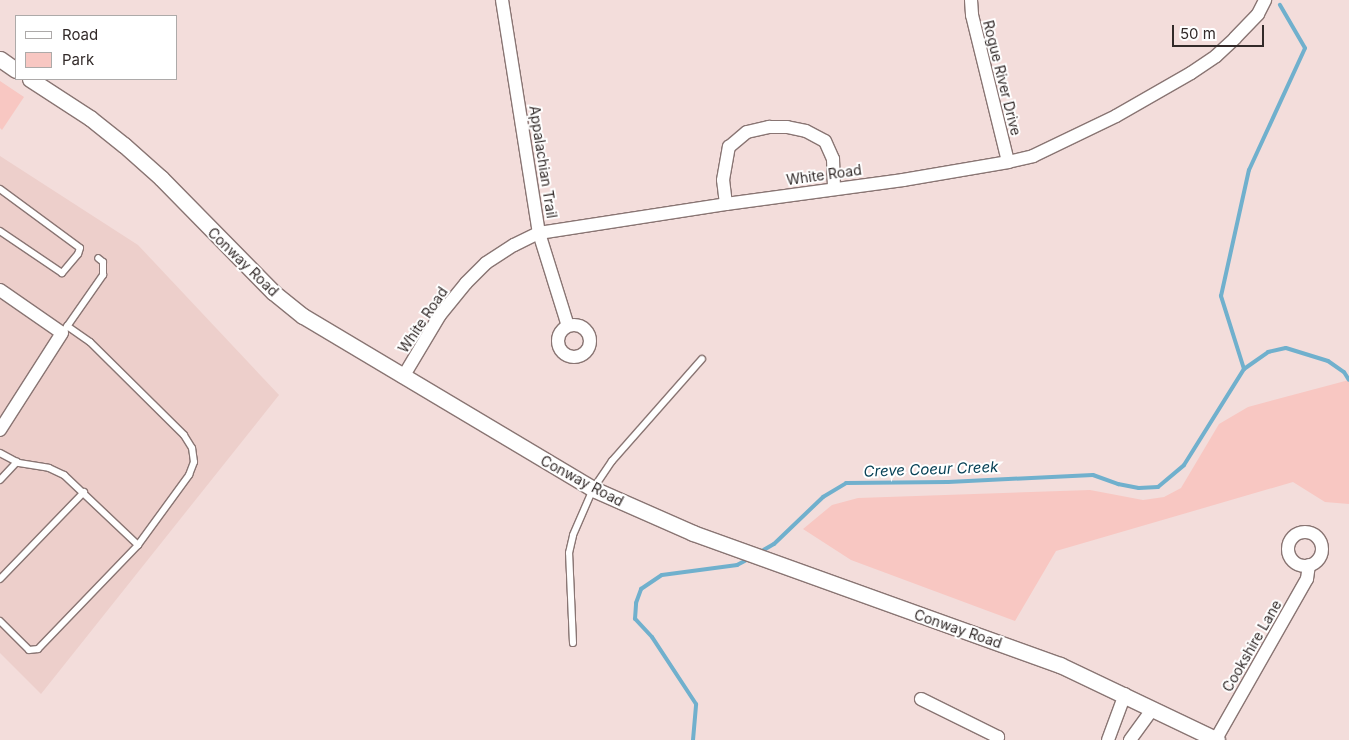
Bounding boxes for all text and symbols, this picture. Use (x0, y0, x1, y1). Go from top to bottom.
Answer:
legend (15, 15, 178, 80)
scale bar (1174, 15, 1266, 47)
street label: Rogue River Drive (980, 19, 1024, 137)
text: 50 m (1180, 24, 1216, 43)
text: Road (62, 25, 98, 44)
text: Park (62, 50, 94, 69)
street label: Appalachian Trail (526, 104, 560, 220)
street label: White Road (785, 161, 863, 189)
street label: Conway Road (204, 224, 282, 300)
street label: White Road (395, 284, 451, 356)
street label: Conway Road (538, 452, 626, 510)
water label: Creve Coeur Creek (863, 458, 999, 480)
street label: Cookshire Lane (1219, 597, 1285, 695)
street label: Conway Road (912, 606, 1004, 652)

